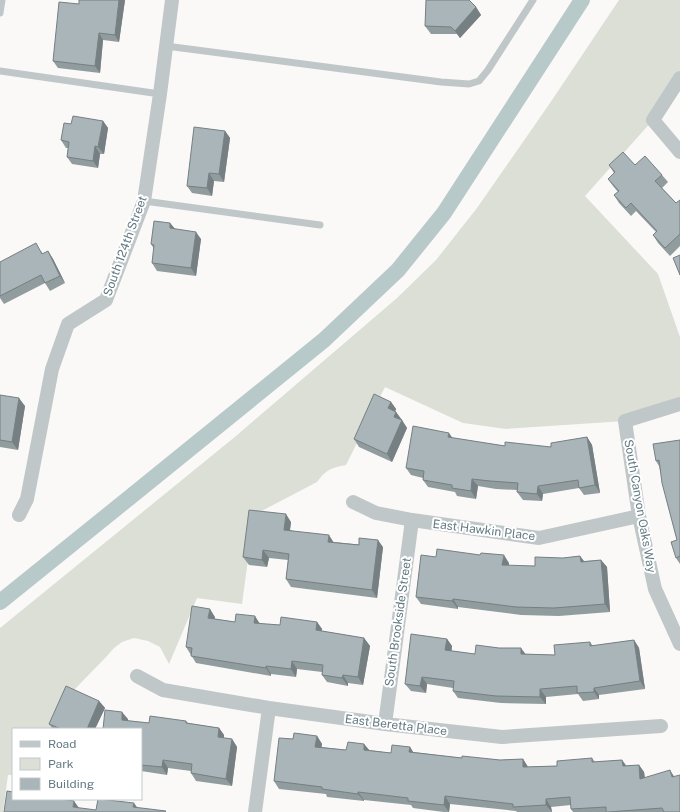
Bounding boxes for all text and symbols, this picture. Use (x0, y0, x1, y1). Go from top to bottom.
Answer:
street label: South 124th Street (100, 194, 150, 298)
street label: South Canyon Oaks Way (621, 438, 659, 574)
street label: East Hawkin Place (432, 517, 536, 543)
street label: South Brookside Street (382, 556, 414, 687)
street label: East Beretta Place (344, 712, 448, 738)
legend (12, 728, 142, 800)
text: Road (48, 737, 76, 751)
text: Park (48, 757, 74, 771)
text: Building (48, 777, 94, 791)

